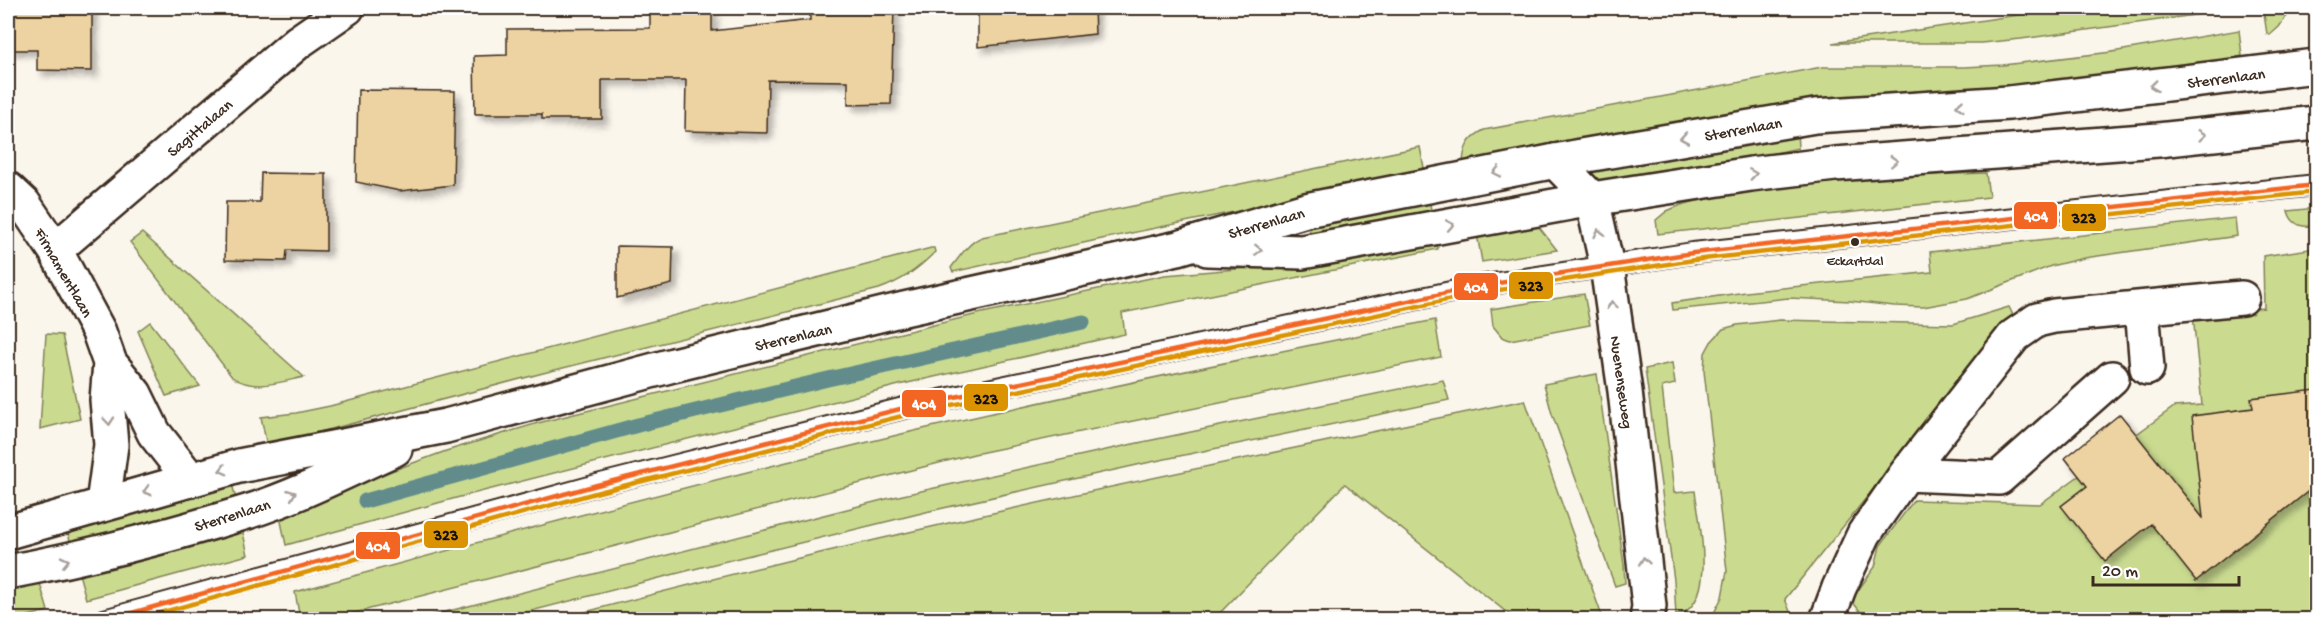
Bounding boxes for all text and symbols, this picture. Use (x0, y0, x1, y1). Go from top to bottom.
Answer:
street label: Sterrenlaan (2186, 66, 2267, 95)
one-way arrow (2150, 79, 2159, 91)
street label: Sagittalaan (165, 97, 238, 163)
one-way arrow (1956, 100, 1965, 113)
street label: Sterrenlaan (1703, 115, 1784, 148)
one-way arrow (2198, 129, 2207, 142)
one-way arrow (1679, 131, 1689, 144)
one-way arrow (1889, 154, 1898, 167)
one-way arrow (1492, 165, 1502, 178)
one-way arrow (1749, 168, 1758, 180)
line badge: 404 (2013, 201, 2058, 230)
line badge: 323 (2061, 203, 2107, 232)
street label: Sterrenlaan (1227, 205, 1308, 245)
text: 404 (2023, 209, 2049, 228)
text: 323 (2071, 211, 2096, 230)
one-way arrow (1446, 220, 1455, 232)
street label: Firmamentlaan (28, 225, 95, 322)
one-way arrow (1594, 228, 1607, 238)
marker: Eckartdal (1849, 236, 1861, 248)
one-way arrow (1253, 244, 1262, 257)
place label: Eckartdal (1826, 254, 1884, 271)
line badge: 323 (1508, 271, 1554, 300)
line badge: 404 (1453, 272, 1499, 301)
text: 323 (1518, 279, 1543, 298)
text: 404 (1463, 280, 1489, 299)
one-way arrow (1607, 301, 1619, 310)
street label: Sterrenlaan (754, 321, 834, 357)
street label: Nuenenseweg (1604, 335, 1635, 430)
line badge: 323 (963, 383, 1009, 412)
line badge: 404 (901, 389, 947, 418)
text: 323 (973, 392, 998, 411)
text: 404 (911, 397, 937, 416)
one-way arrow (102, 416, 115, 425)
one-way arrow (219, 463, 229, 475)
one-way arrow (142, 484, 152, 497)
one-way arrow (286, 489, 297, 501)
street label: Sterrenlaan (193, 497, 274, 538)
line badge: 323 (423, 520, 469, 549)
text: 323 (433, 528, 458, 547)
line badge: 404 (355, 531, 401, 560)
text: 404 (365, 539, 391, 558)
scale bar (2093, 549, 2238, 587)
one-way arrow (60, 555, 70, 568)
one-way arrow (1639, 557, 1651, 566)
text: 20 m (2102, 562, 2138, 583)

